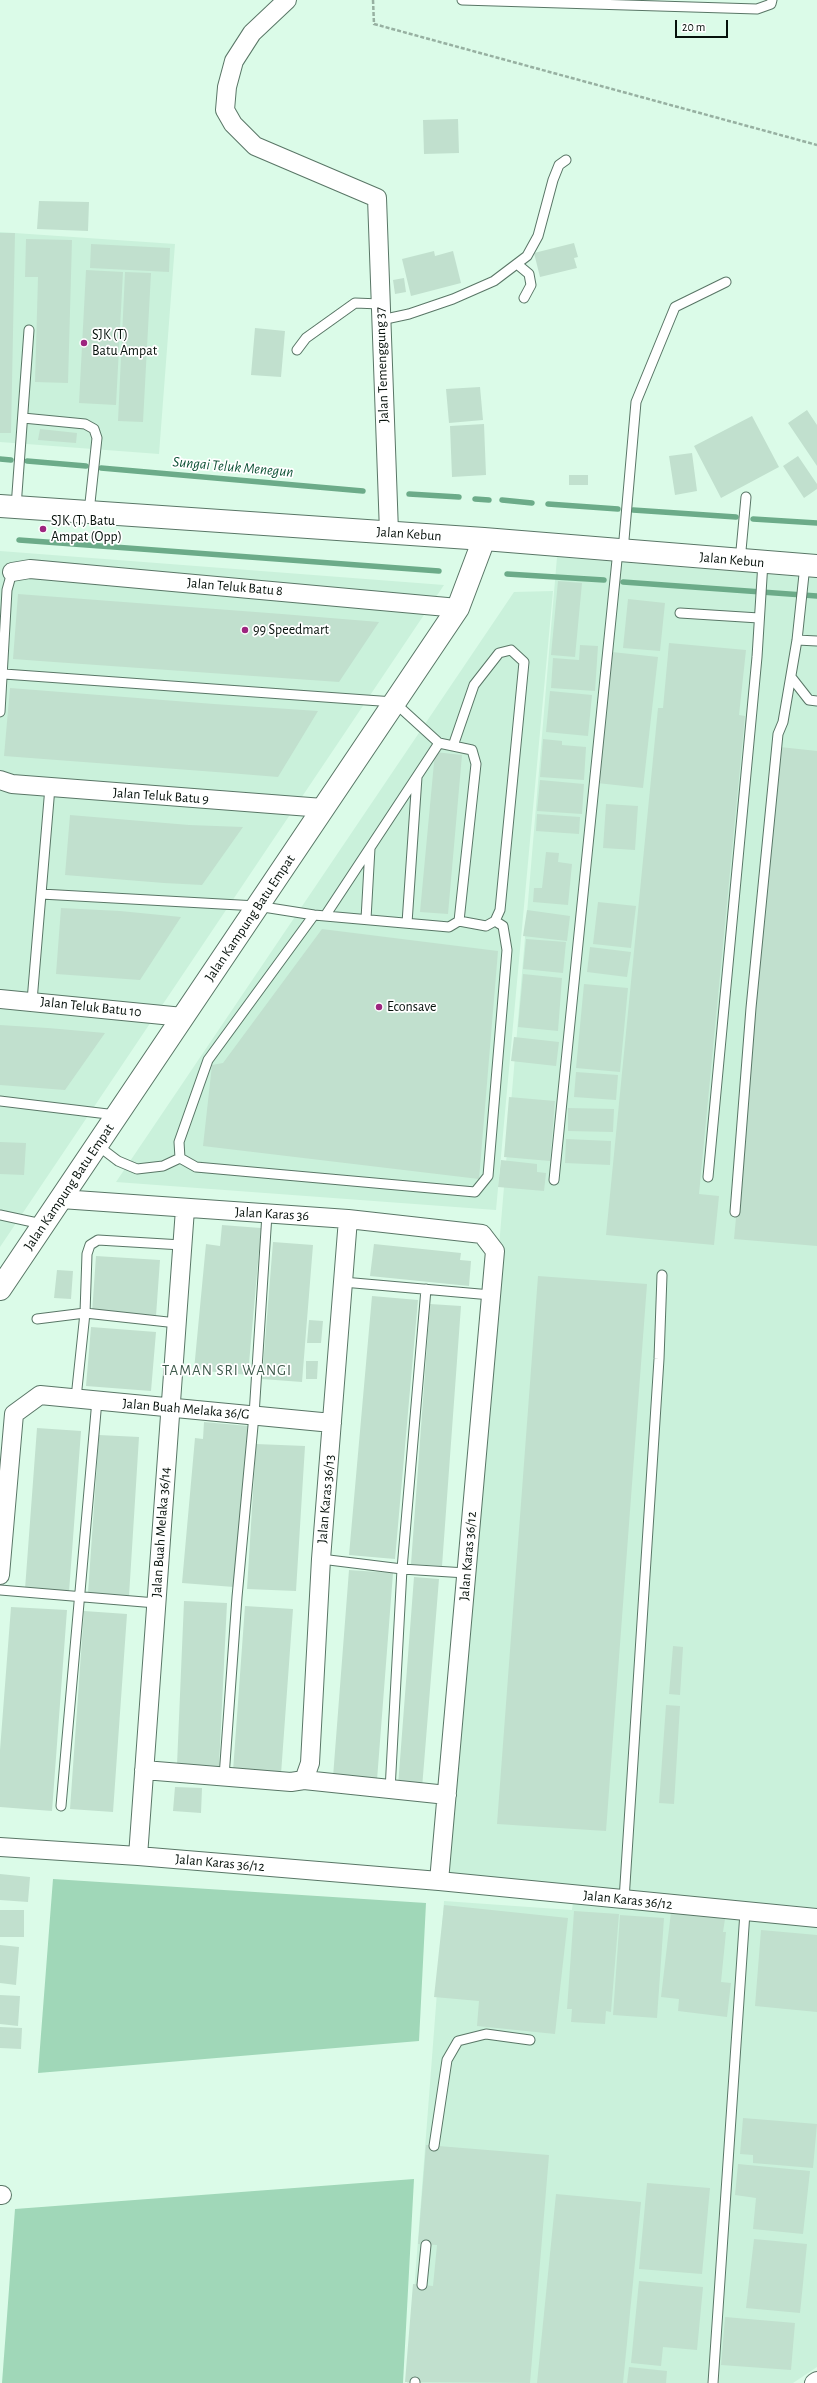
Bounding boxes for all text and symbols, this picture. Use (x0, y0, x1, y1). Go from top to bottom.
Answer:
scale bar (677, 12, 730, 38)
text: 20 m (682, 21, 705, 33)
street label: Jalan Temenggung 37 (372, 307, 392, 423)
place label: SJK (T) Batu Ampat (92, 327, 157, 360)
marker: SJK (T) Batu Ampat (79, 338, 89, 348)
water label: Sungai Teluk Menegun (172, 453, 294, 481)
place label: SJK (T) Batu Ampat (Opp) (51, 513, 122, 546)
street label: Jalan Kebun (376, 523, 442, 545)
marker: SJK (T) Batu Ampat (Opp) (38, 524, 48, 534)
street label: Jalan Kebun (699, 549, 765, 571)
street label: Jalan Teluk Batu 8 (186, 574, 284, 600)
place label: 99 Speedmart (253, 622, 329, 638)
marker: 99 Speedmart (240, 625, 250, 635)
street label: Jalan Teluk Batu 9 (113, 784, 209, 808)
street label: Jalan Kampung Batu Empat (201, 851, 299, 985)
street label: Jalan Teluk Batu 10 (40, 993, 142, 1021)
place label: Econsave (387, 999, 436, 1015)
marker: Econsave (374, 1002, 384, 1012)
street label: Jalan Kampung Batu Empat (20, 1120, 118, 1254)
street label: Jalan Karas 36 (234, 1204, 310, 1224)
district label: TAMAN SRI WANGI (162, 1361, 292, 1379)
street label: Jalan Buah Melaka 36/G (122, 1395, 250, 1423)
street label: Jalan Karas 36/13 (314, 1454, 338, 1544)
street label: Jalan Buah Melaka 36/14 (148, 1466, 174, 1598)
street label: Jalan Karas 36/12 (456, 1511, 480, 1601)
street label: Jalan Karas 36/12 (175, 1851, 265, 1875)
street label: Jalan Karas 36/12 (583, 1887, 673, 1913)

